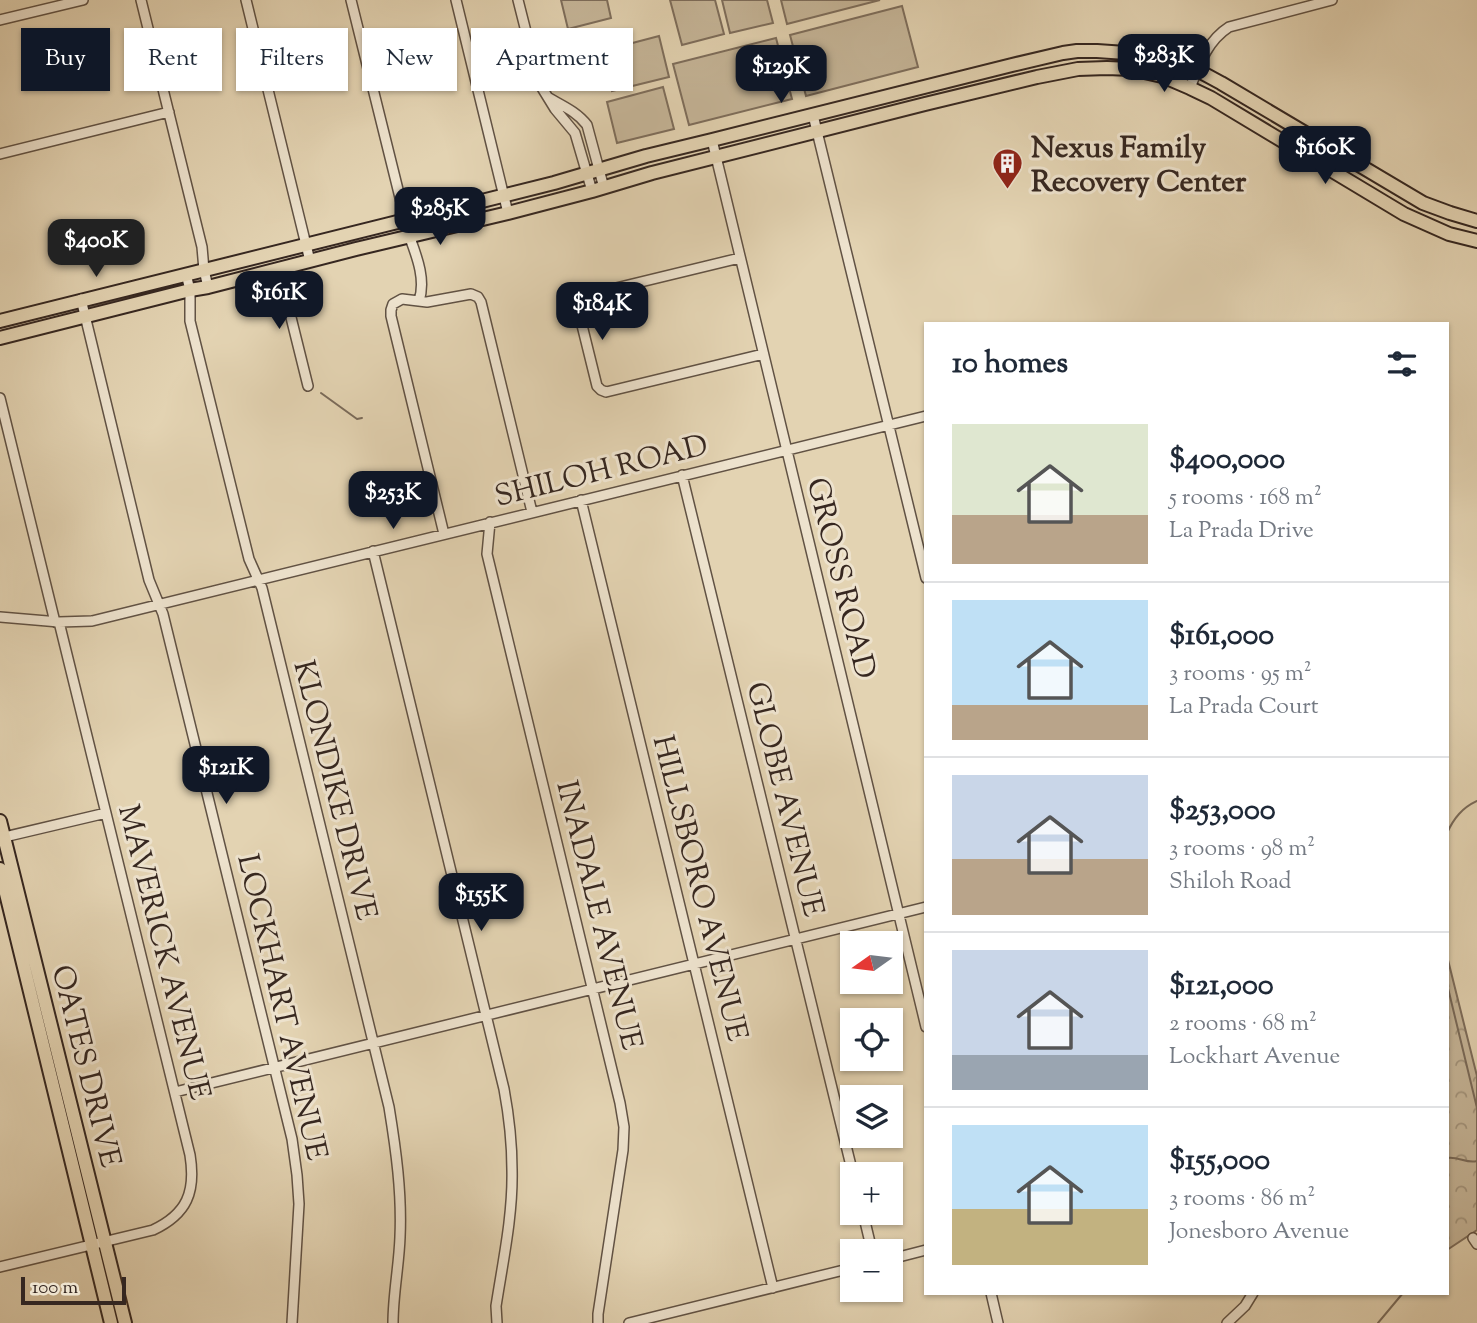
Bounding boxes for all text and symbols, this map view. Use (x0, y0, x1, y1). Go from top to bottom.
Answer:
chip: Buy (21, 28, 110, 91)
chip: Rent (124, 28, 222, 91)
chip: Filters (236, 28, 348, 91)
chip: New (362, 28, 457, 91)
chip: Apartment (471, 28, 633, 91)
pin: $283K (1115, 34, 1213, 94)
text: $283K (1134, 40, 1194, 73)
pin: $129K (732, 46, 830, 105)
text: $129K (752, 51, 810, 84)
pin: $160K (1276, 127, 1374, 186)
place label: Nexus Family Recovery Center (1031, 128, 1247, 205)
text: $160K (1295, 132, 1355, 165)
building icon: Nexus Family Recovery Center (991, 147, 1025, 191)
pin: $285K (391, 188, 489, 247)
text: $285K (410, 193, 470, 226)
pin: $400K (47, 219, 145, 279)
text: $400K (64, 225, 128, 258)
pin: $161K (230, 272, 328, 331)
text: $161K (251, 277, 307, 310)
pin: $184K (553, 282, 651, 342)
text: $184K (572, 288, 632, 321)
text: 10 homes (952, 343, 1068, 386)
icon: filters (1383, 345, 1421, 383)
street label: SHILOH ROAD (491, 425, 713, 520)
text: $400,000 (1169, 439, 1285, 482)
icon: home (1008, 452, 1092, 536)
pin: $253K (344, 472, 442, 531)
street label: GROSS ROAD (794, 474, 885, 684)
text: $253K (365, 477, 421, 510)
text: 5 rooms · 168 m² (1169, 482, 1322, 515)
text: La Prada Drive (1169, 515, 1314, 548)
text: $161,000 (1169, 615, 1274, 658)
icon: home (1008, 628, 1092, 712)
street label: KLONDIKE DRIVE (281, 656, 387, 925)
text: 3 rooms · 95 m² (1169, 658, 1312, 691)
street label: GLOBE AVENUE (734, 678, 834, 922)
text: La Prada Court (1169, 691, 1319, 724)
street label: HILLSBORO AVENUE (640, 731, 757, 1046)
pin: $121K (177, 746, 275, 806)
text: $121K (198, 752, 254, 785)
street label: INADALE AVENUE (543, 777, 652, 1055)
text: $253,000 (1169, 790, 1276, 833)
street label: MAVERICK AVENUE (105, 801, 220, 1105)
icon: home (1008, 803, 1092, 887)
text: 3 rooms · 98 m² (1169, 833, 1315, 866)
street label: LOCKHART AVENUE (224, 850, 337, 1165)
text: Shiloh Road (1169, 866, 1292, 899)
pin: $155K (432, 874, 530, 933)
text: $155K (455, 879, 507, 912)
north arrow (840, 931, 903, 994)
map controls (840, 931, 903, 1302)
street label: OATES DRIVE (39, 961, 130, 1172)
text: $121,000 (1169, 965, 1274, 1008)
icon: home (1008, 978, 1092, 1062)
button: locate (840, 1008, 903, 1071)
text: 2 rooms · 68 m² (1169, 1008, 1317, 1041)
text: Lockhart Avenue (1169, 1041, 1340, 1074)
button: layers (840, 1085, 903, 1148)
text: $155,000 (1169, 1140, 1270, 1183)
icon: home (1008, 1153, 1092, 1237)
button: + (840, 1162, 903, 1225)
text: 3 rooms · 86 m² (1169, 1183, 1315, 1216)
text: Jonesboro Avenue (1169, 1216, 1349, 1249)
button: − (840, 1239, 903, 1302)
scale bar (21, 1274, 126, 1306)
text: 100 m (32, 1275, 78, 1302)

